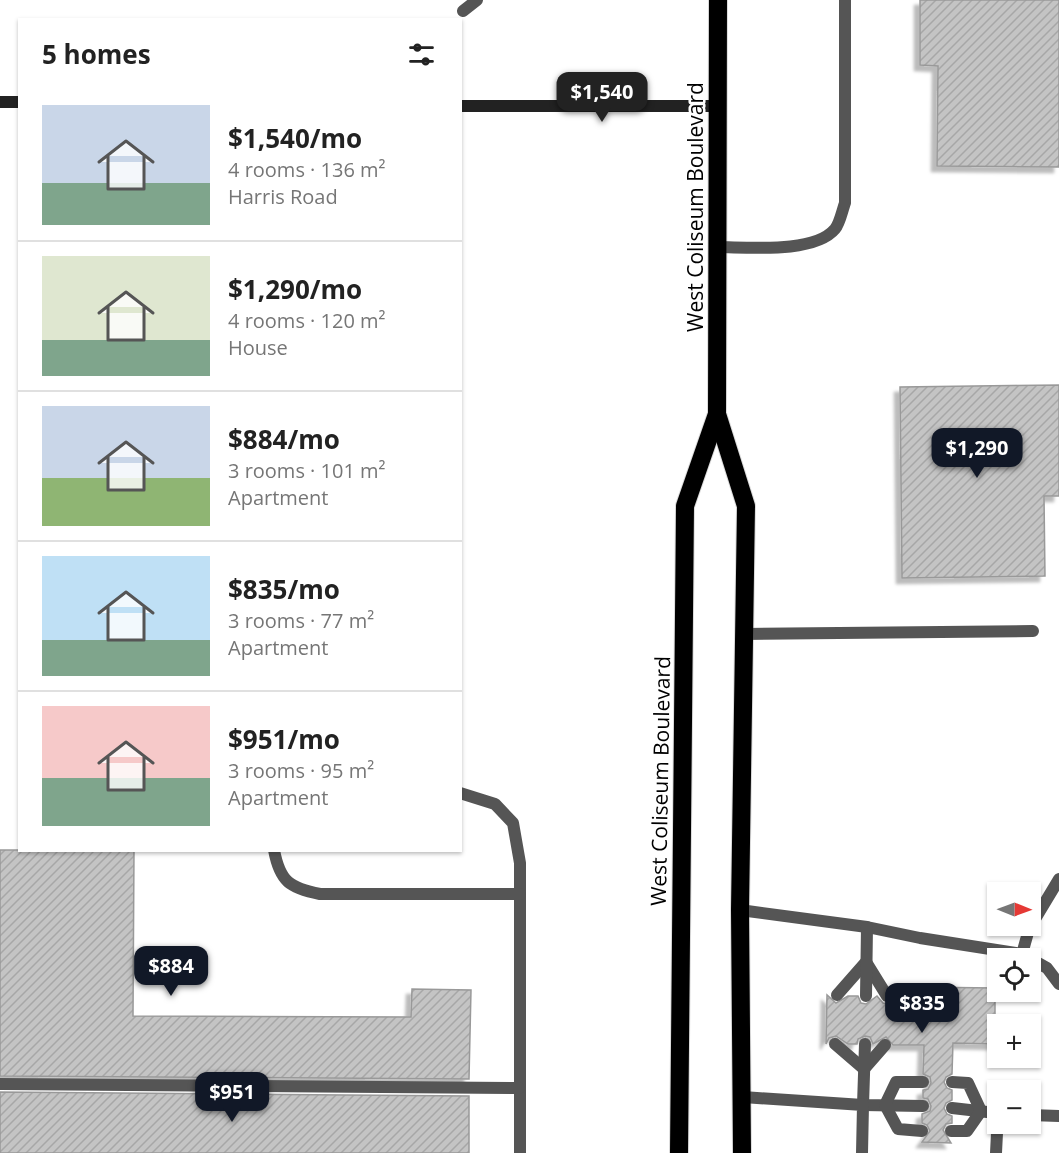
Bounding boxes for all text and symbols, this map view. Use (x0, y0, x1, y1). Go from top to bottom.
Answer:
text: 5 homes (42, 36, 151, 72)
icon: filters (405, 38, 438, 71)
pin: $1,540 (553, 72, 651, 123)
text: $1,540 (571, 78, 633, 105)
street label: West Coliseum Boulevard (681, 82, 709, 332)
text: $1,540/mo (228, 120, 362, 156)
icon: home (90, 129, 162, 201)
text: 4 rooms · 136 m² (228, 156, 386, 183)
text: Harris Road (228, 183, 338, 210)
text: $1,290/mo (228, 271, 362, 307)
icon: home (90, 280, 162, 352)
text: 4 rooms · 120 m² (228, 307, 386, 334)
text: House (228, 334, 288, 361)
text: $884/mo (228, 421, 340, 457)
pin: $1,290 (928, 428, 1026, 479)
icon: home (90, 430, 162, 502)
text: $1,290 (946, 434, 1008, 461)
text: 3 rooms · 101 m² (228, 457, 386, 484)
text: Apartment (228, 484, 328, 511)
text: $835/mo (228, 571, 340, 607)
icon: home (90, 580, 162, 652)
text: 3 rooms · 77 m² (228, 607, 374, 634)
text: Apartment (228, 634, 328, 661)
street label: West Coliseum Boulevard (644, 656, 676, 906)
text: $951/mo (228, 721, 340, 757)
icon: home (90, 730, 162, 802)
text: 3 rooms · 95 m² (228, 757, 374, 784)
text: Apartment (228, 784, 328, 811)
north arrow (987, 882, 1041, 936)
map controls (987, 882, 1041, 1134)
pin: $884 (135, 946, 207, 997)
button: locate (987, 948, 1041, 1002)
text: $884 (148, 952, 194, 979)
pin: $835 (886, 983, 958, 1034)
text: $835 (899, 989, 945, 1016)
button: + (987, 1014, 1041, 1068)
pin: $951 (196, 1072, 268, 1123)
text: $951 (209, 1078, 255, 1105)
button: − (987, 1080, 1041, 1134)

